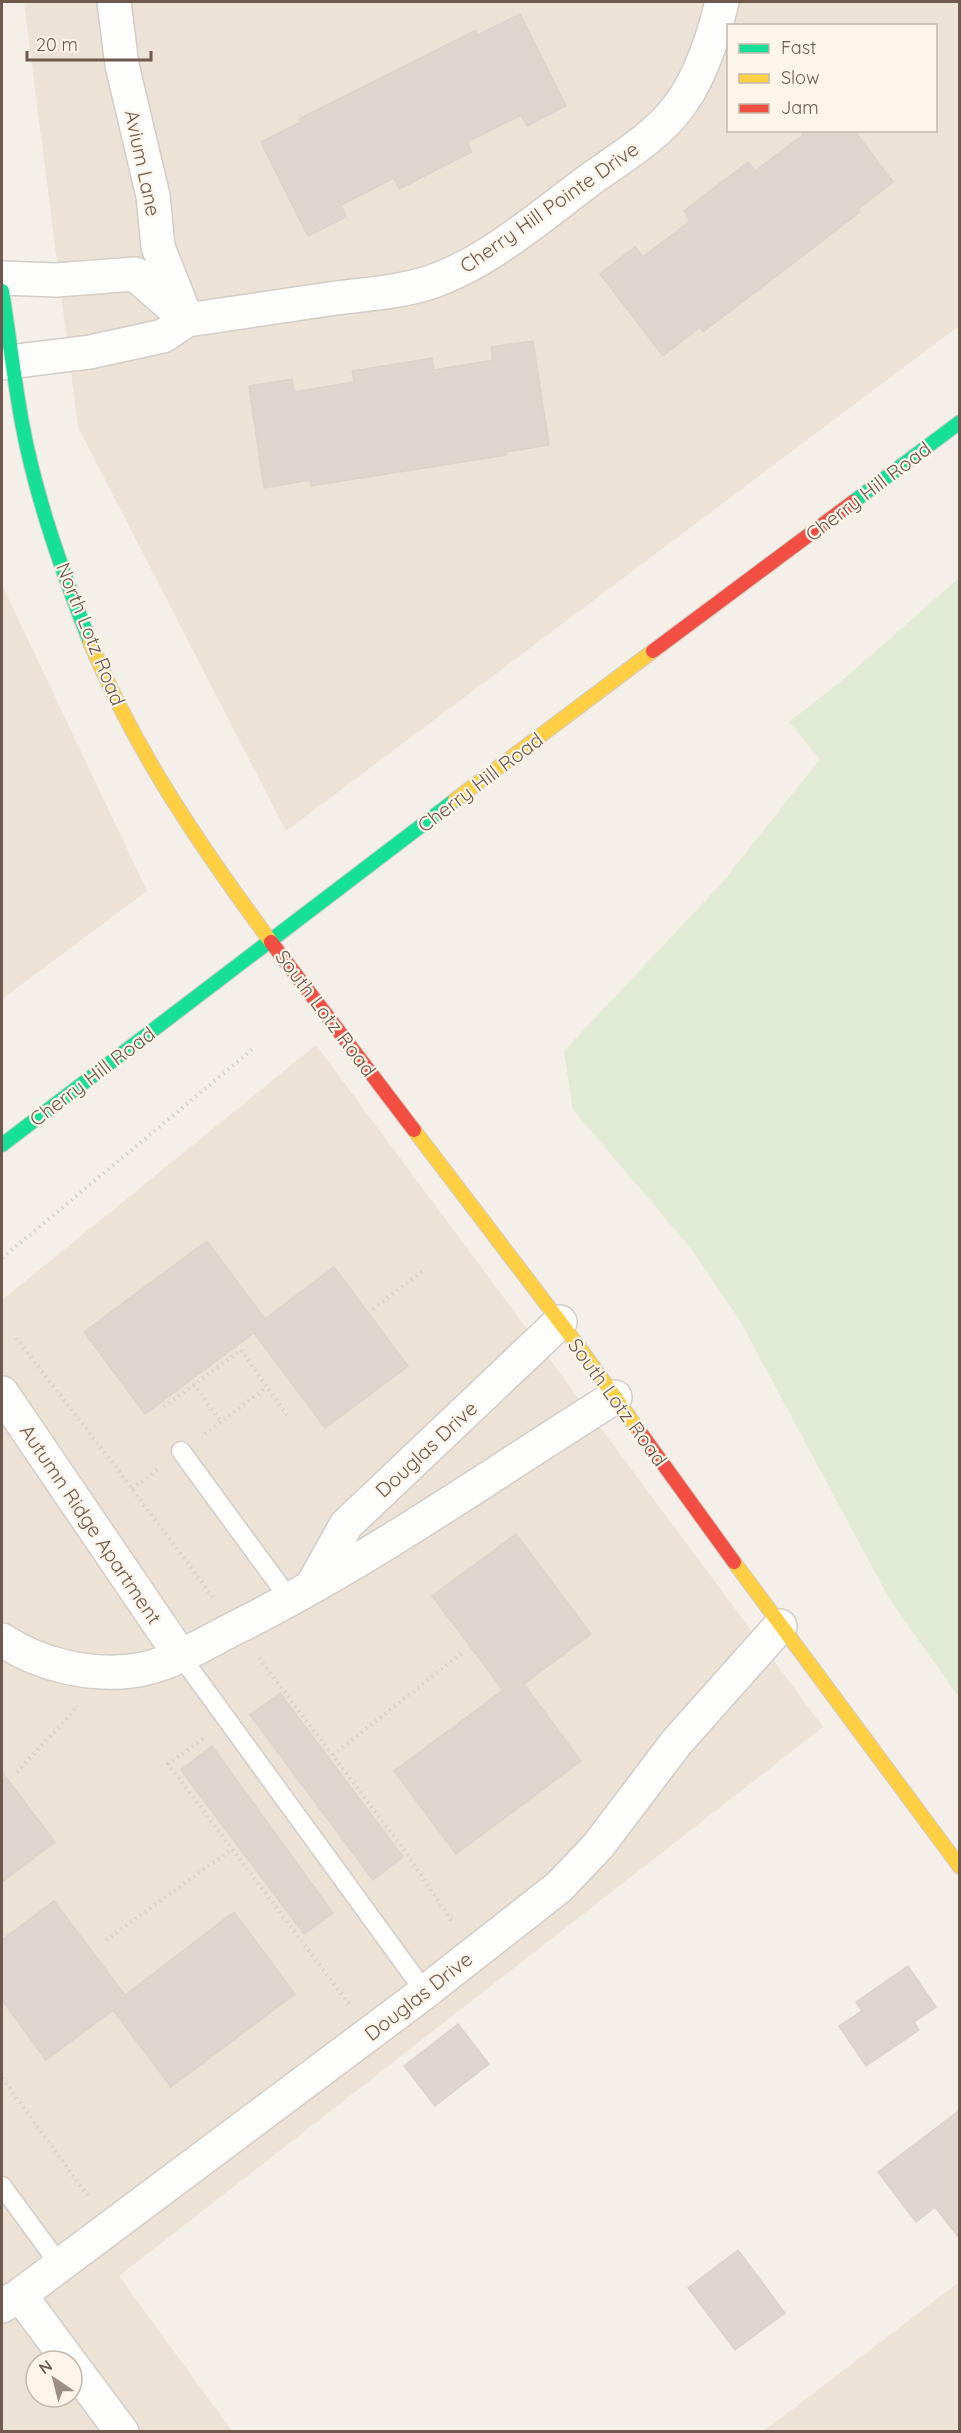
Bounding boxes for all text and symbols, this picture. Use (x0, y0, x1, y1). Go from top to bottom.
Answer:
scale bar (27, 24, 152, 62)
legend (727, 24, 937, 132)
text: 20 m (36, 33, 78, 56)
text: Fast (781, 36, 816, 59)
text: Slow (781, 66, 819, 89)
text: Jam (781, 96, 819, 119)
street label: Avium Lane (120, 108, 166, 218)
street label: Cherry Hill Pointe Drive (455, 136, 643, 278)
street label: Cherry Hill Road (800, 436, 936, 546)
street label: North Lotz Road (51, 559, 131, 709)
street label: Cherry Hill Road (412, 727, 548, 837)
street label: South Lotz Road (270, 945, 382, 1081)
street label: Cherry Hill Road (24, 1021, 160, 1131)
street label: South Lotz Road (563, 1333, 673, 1471)
street label: Douglas Drive (370, 1396, 482, 1502)
street label: Autumn Ridge Apartment (15, 1419, 167, 1629)
street label: Douglas Drive (359, 1946, 477, 2046)
north arrow (24, 2349, 84, 2409)
text: N (35, 2355, 56, 2378)

